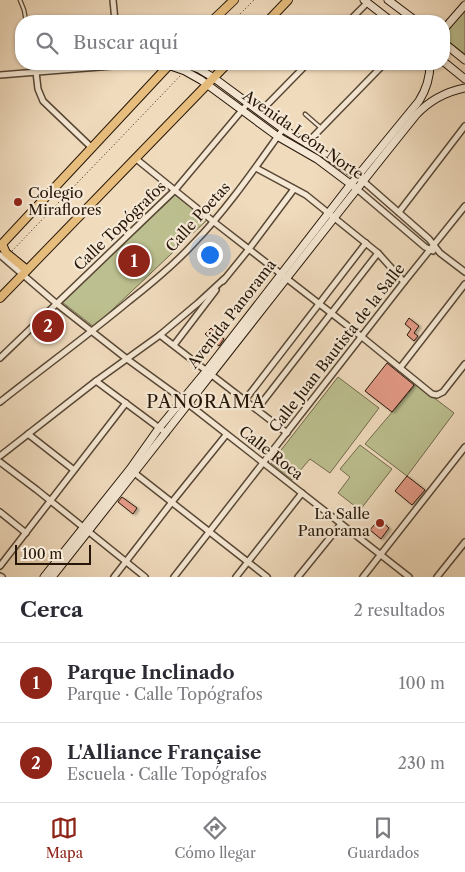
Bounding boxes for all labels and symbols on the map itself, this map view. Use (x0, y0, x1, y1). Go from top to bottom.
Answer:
street label: Avenida León Norte (238, 85, 367, 183)
street label: Calle Topógrafos (70, 177, 170, 274)
street label: Calle Poetas (161, 178, 234, 256)
place label: Colegio Miraflores (28, 183, 102, 219)
marker: Colegio Miraflores (12, 196, 24, 208)
pin: 1 (118, 242, 150, 280)
your location (197, 242, 223, 268)
street label: Avenida Panorama (182, 255, 280, 373)
street label: Calle Juan Bautista de la Salle (265, 259, 409, 436)
pin: 2 (32, 307, 64, 345)
district label: PANORAMA (146, 391, 266, 413)
street label: Calle Roca (235, 422, 307, 484)
place label: La Salle Panorama (298, 504, 370, 540)
marker: La Salle Panorama (374, 517, 386, 529)
scale bar (15, 542, 91, 565)

